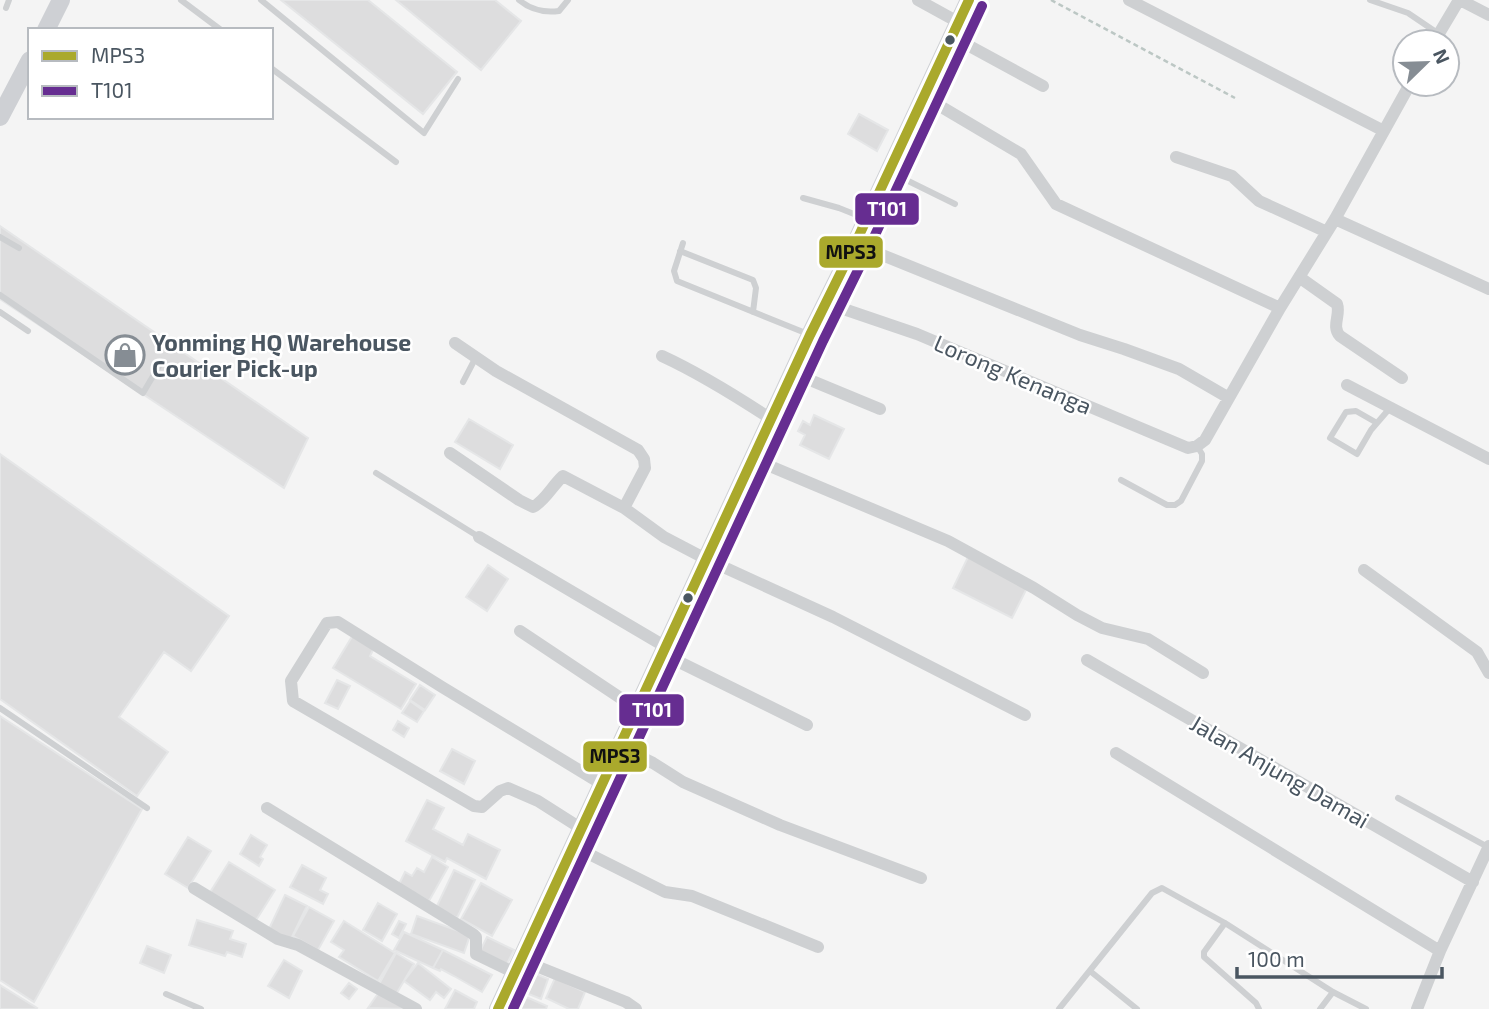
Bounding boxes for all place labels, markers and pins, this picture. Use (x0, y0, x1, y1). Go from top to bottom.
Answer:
unlabelled marker (943, 33, 957, 47)
place label: Yonming HQ Warehouse Courier Pick-up (152, 328, 411, 382)
shop icon: Yonming HQ Warehouse Courier Pick-up (104, 334, 146, 376)
unlabelled marker (681, 591, 695, 605)

